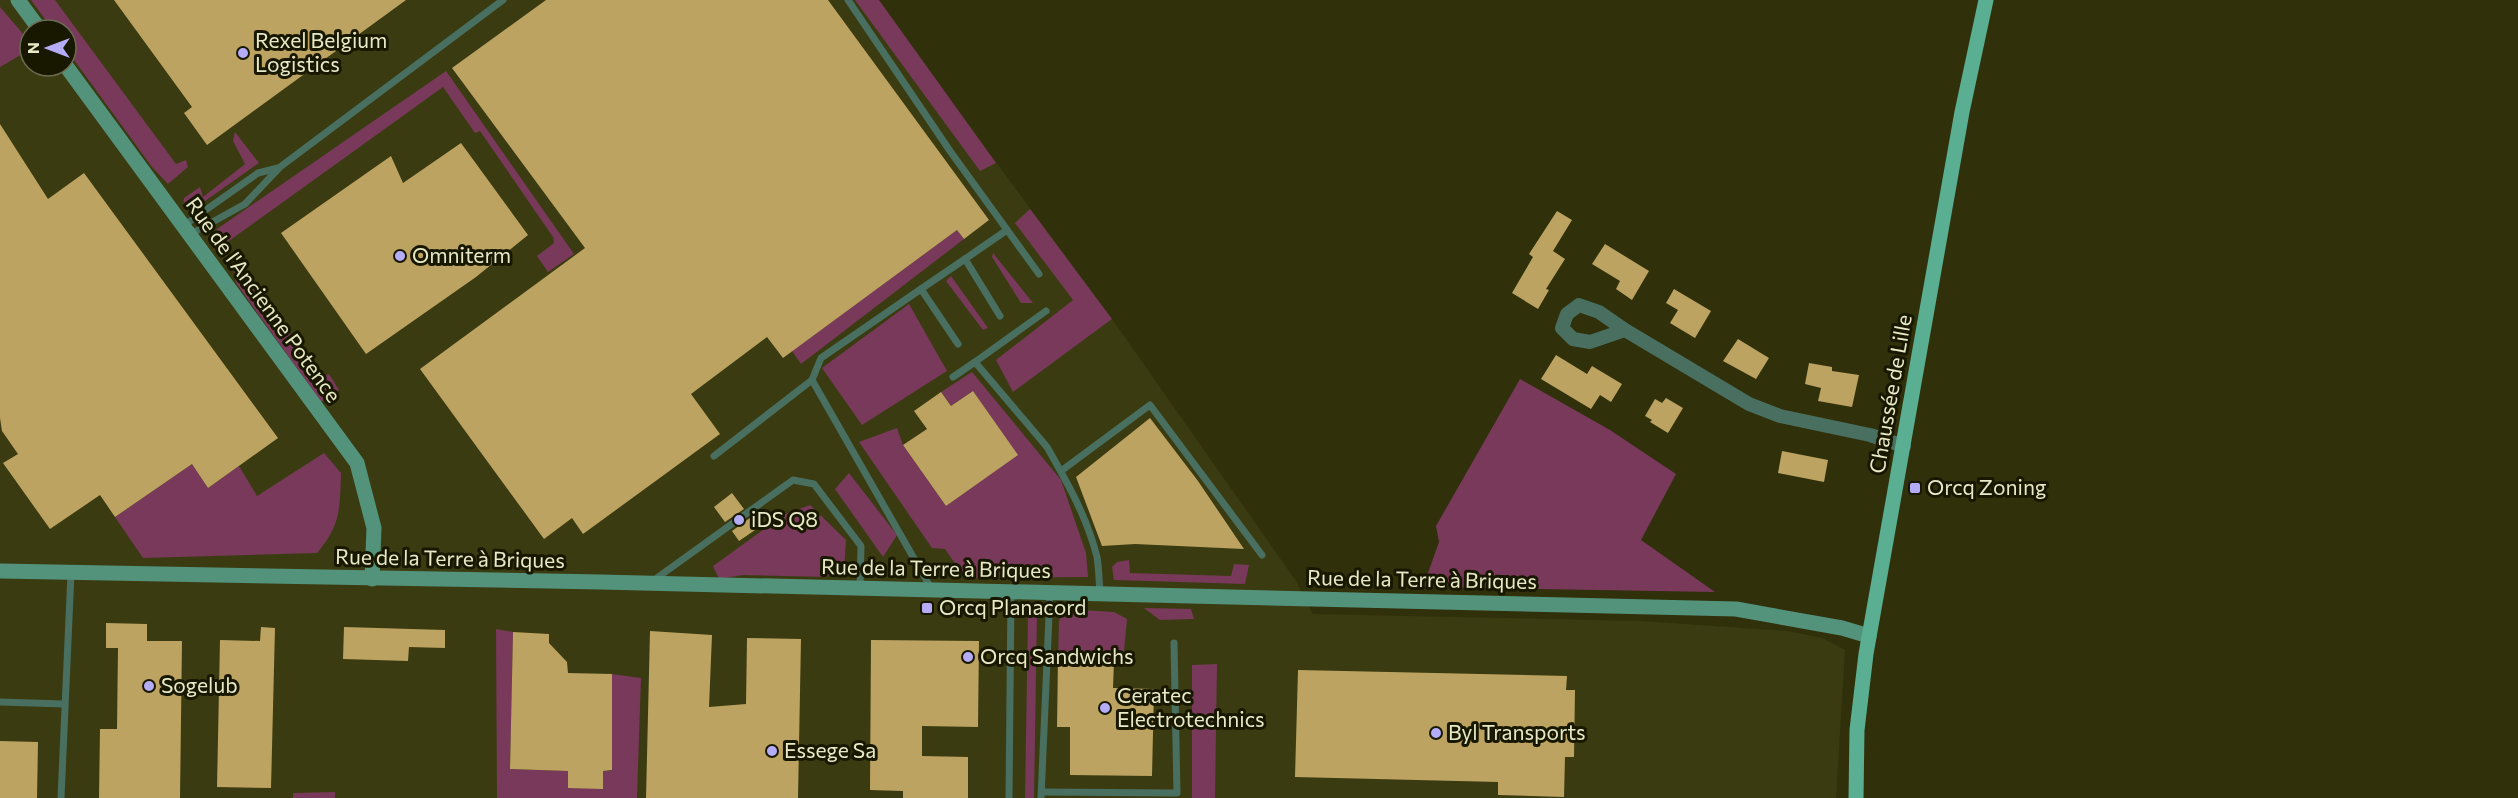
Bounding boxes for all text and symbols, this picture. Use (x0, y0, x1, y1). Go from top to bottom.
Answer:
north arrow (18, 18, 78, 78)
place label: Rexel Belgium Logistics (255, 27, 387, 76)
text: N (23, 42, 42, 54)
marker: Rexel Belgium Logistics (236, 46, 250, 60)
street label: Rue de l'Ancienne Potence (181, 192, 347, 406)
place label: Omniterm (412, 242, 511, 267)
marker: Omniterm (393, 249, 407, 263)
street label: Chaussée de Lille (1863, 312, 1916, 475)
place label: Orcq Zoning (1927, 474, 2046, 499)
marker: Orcq Zoning (1908, 481, 1922, 495)
place label: iDS Q8 (751, 506, 818, 531)
marker: iDS Q8 (732, 513, 746, 527)
street label: Rue de la Terre à Briques (335, 543, 565, 572)
street label: Rue de la Terre à Briques (821, 553, 1051, 582)
street label: Rue de la Terre à Briques (1307, 564, 1537, 593)
place label: Orcq Planacord (939, 594, 1086, 619)
marker: Orcq Planacord (920, 601, 934, 615)
place label: Orcq Sandwichs (980, 643, 1134, 668)
marker: Orcq Sandwichs (961, 650, 975, 664)
place label: Sogelub (161, 672, 238, 697)
marker: Sogelub (142, 679, 156, 693)
place label: Ceratec Electrotechnics (1117, 682, 1265, 731)
marker: Ceratec Electrotechnics (1098, 701, 1112, 715)
place label: Byl Transports (1448, 719, 1586, 744)
marker: Byl Transports (1429, 726, 1443, 740)
place label: Essege Sa (784, 737, 876, 762)
marker: Essege Sa (765, 744, 779, 758)

